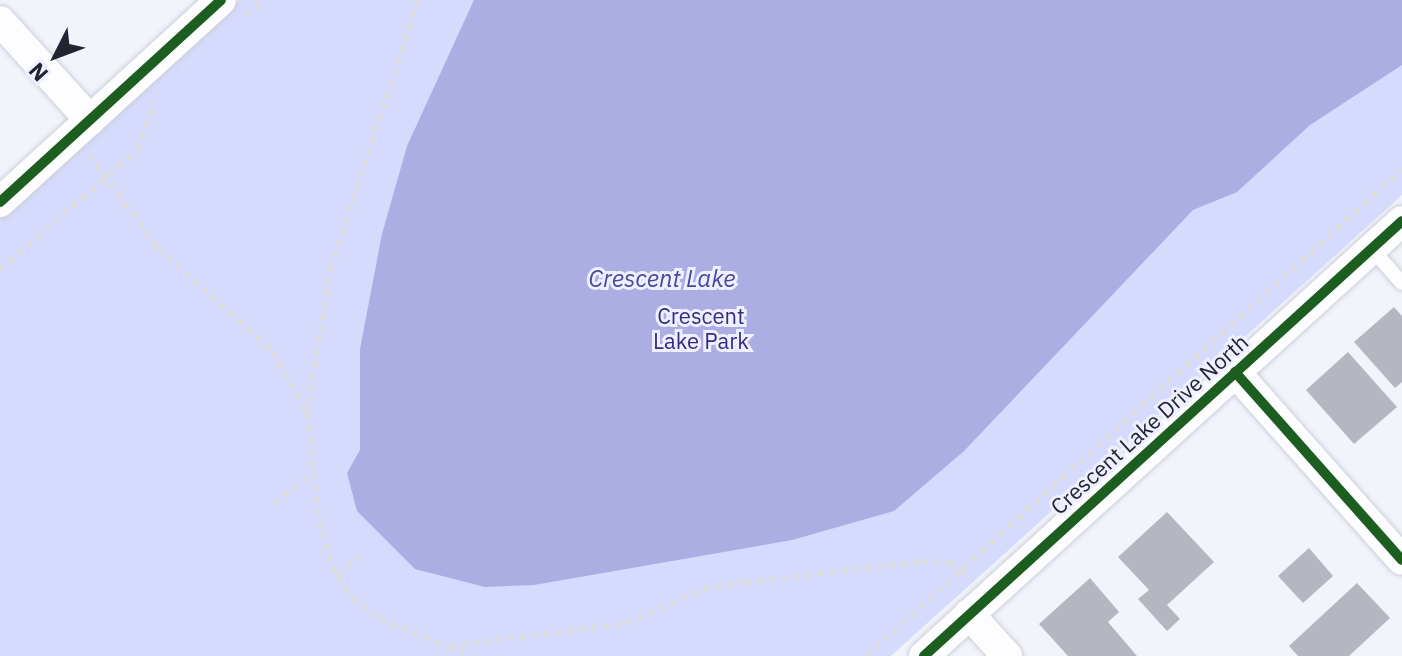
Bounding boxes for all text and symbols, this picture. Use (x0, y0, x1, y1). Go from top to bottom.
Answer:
north arrow (16, 16, 96, 96)
text: N (22, 57, 54, 88)
water label: Crescent Lake (589, 265, 735, 293)
park label: Crescent Lake Park (653, 302, 749, 354)
street label: Crescent Lake Drive North (1045, 328, 1253, 520)

